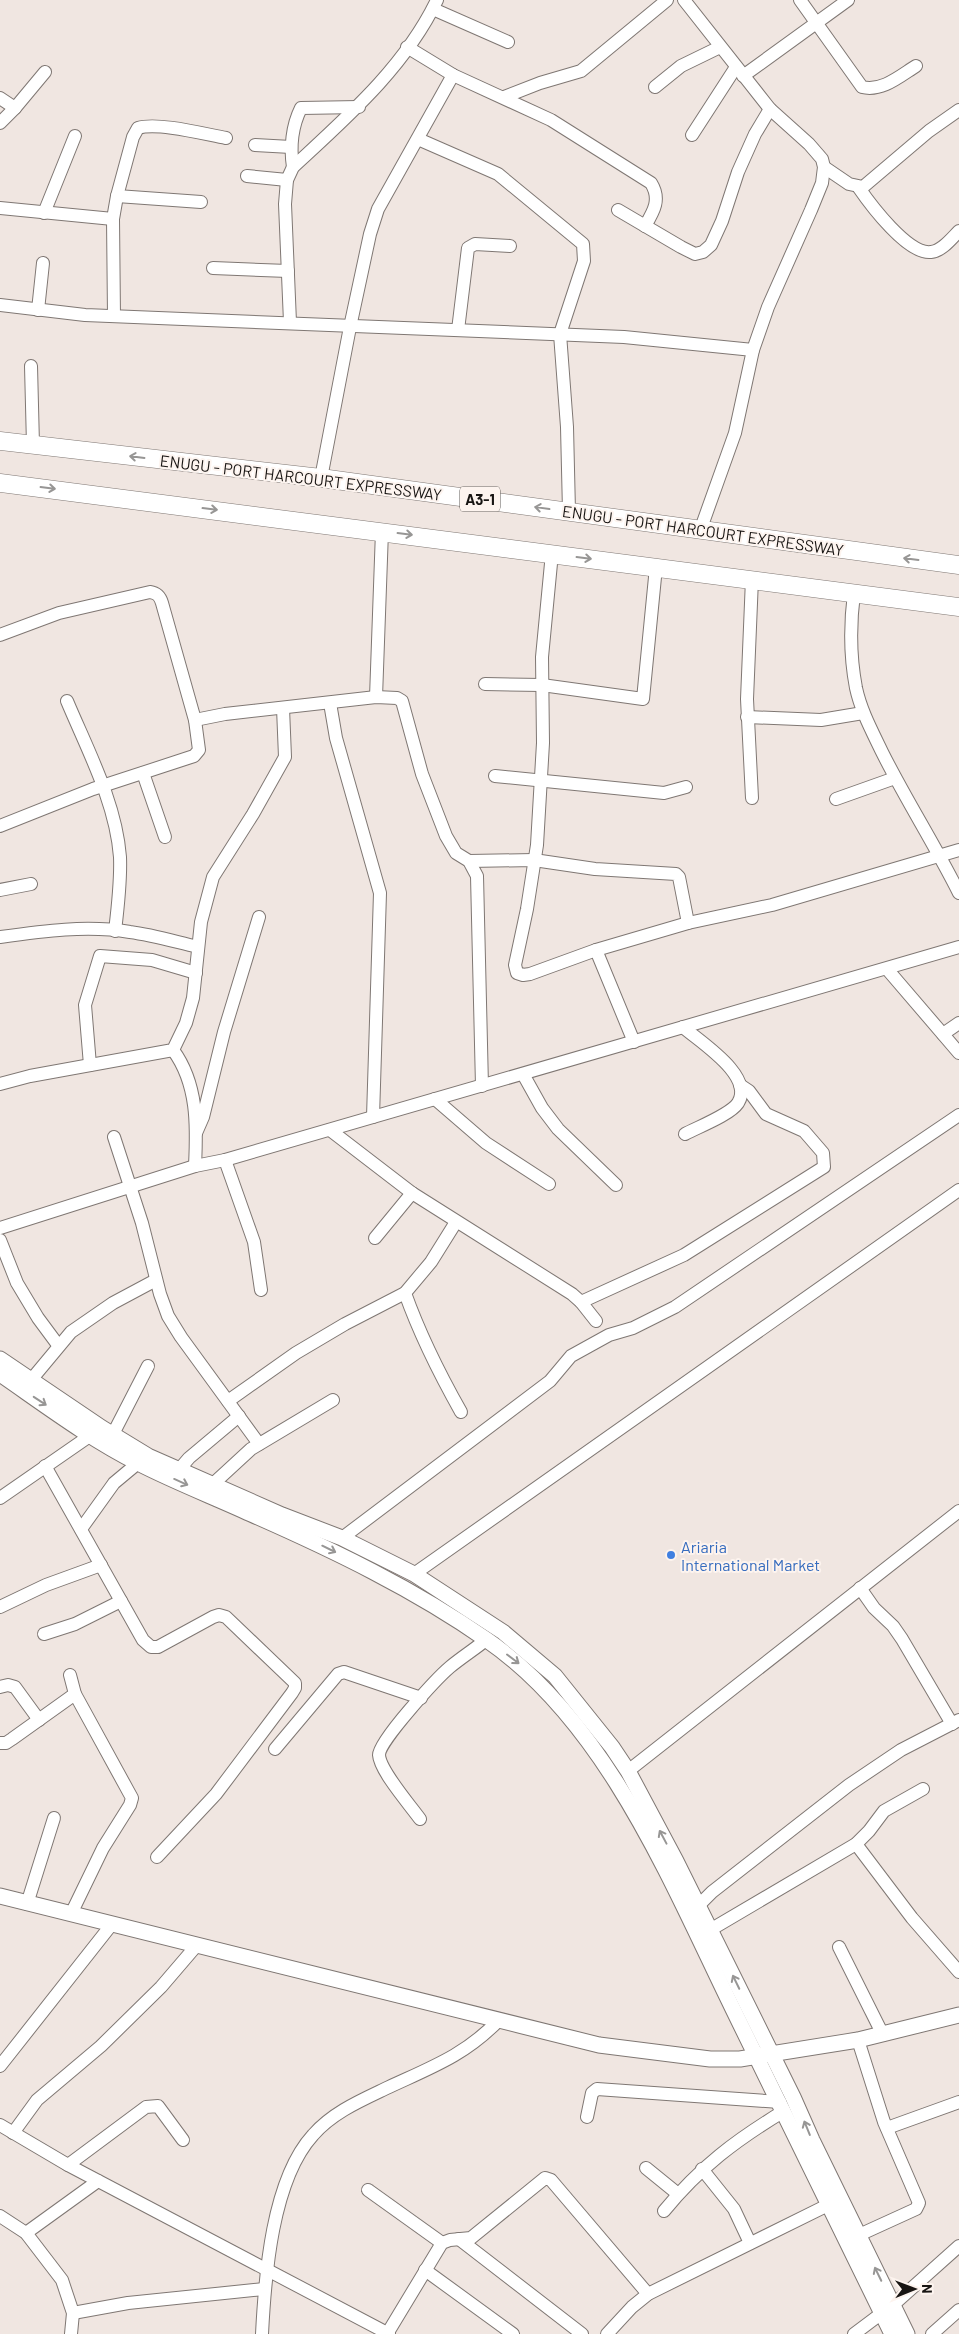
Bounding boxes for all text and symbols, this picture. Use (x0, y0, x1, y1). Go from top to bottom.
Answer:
street label: ENUGU - PORT HARCOURT EXPRESSWAY (159, 450, 443, 504)
one-way arrow (130, 452, 146, 462)
one-way arrow (40, 483, 56, 493)
road number: A3-1 (460, 486, 500, 512)
street label: ENUGU - PORT HARCOURT EXPRESSWAY (561, 501, 845, 559)
one-way arrow (534, 503, 550, 513)
one-way arrow (201, 504, 217, 514)
one-way arrow (397, 529, 413, 539)
one-way arrow (576, 553, 592, 563)
one-way arrow (903, 554, 919, 564)
one-way arrow (33, 1396, 47, 1406)
one-way arrow (173, 1478, 188, 1488)
place label: Ariaria International Market (681, 1537, 820, 1574)
one-way arrow (321, 1545, 336, 1555)
marker: Ariaria International Market (665, 1549, 677, 1561)
one-way arrow (506, 1654, 519, 1665)
one-way arrow (658, 1830, 667, 1845)
one-way arrow (731, 1975, 740, 1990)
one-way arrow (802, 2121, 811, 2136)
north arrow (889, 2264, 939, 2314)
one-way arrow (873, 2267, 883, 2282)
text: N (919, 2284, 936, 2294)

